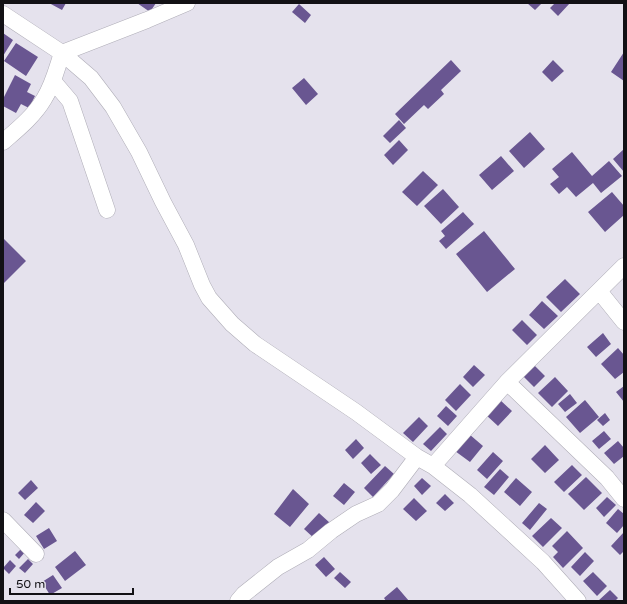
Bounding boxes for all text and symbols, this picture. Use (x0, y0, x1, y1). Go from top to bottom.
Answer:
scale bar (10, 570, 133, 596)
text: 50 m (16, 577, 45, 591)

